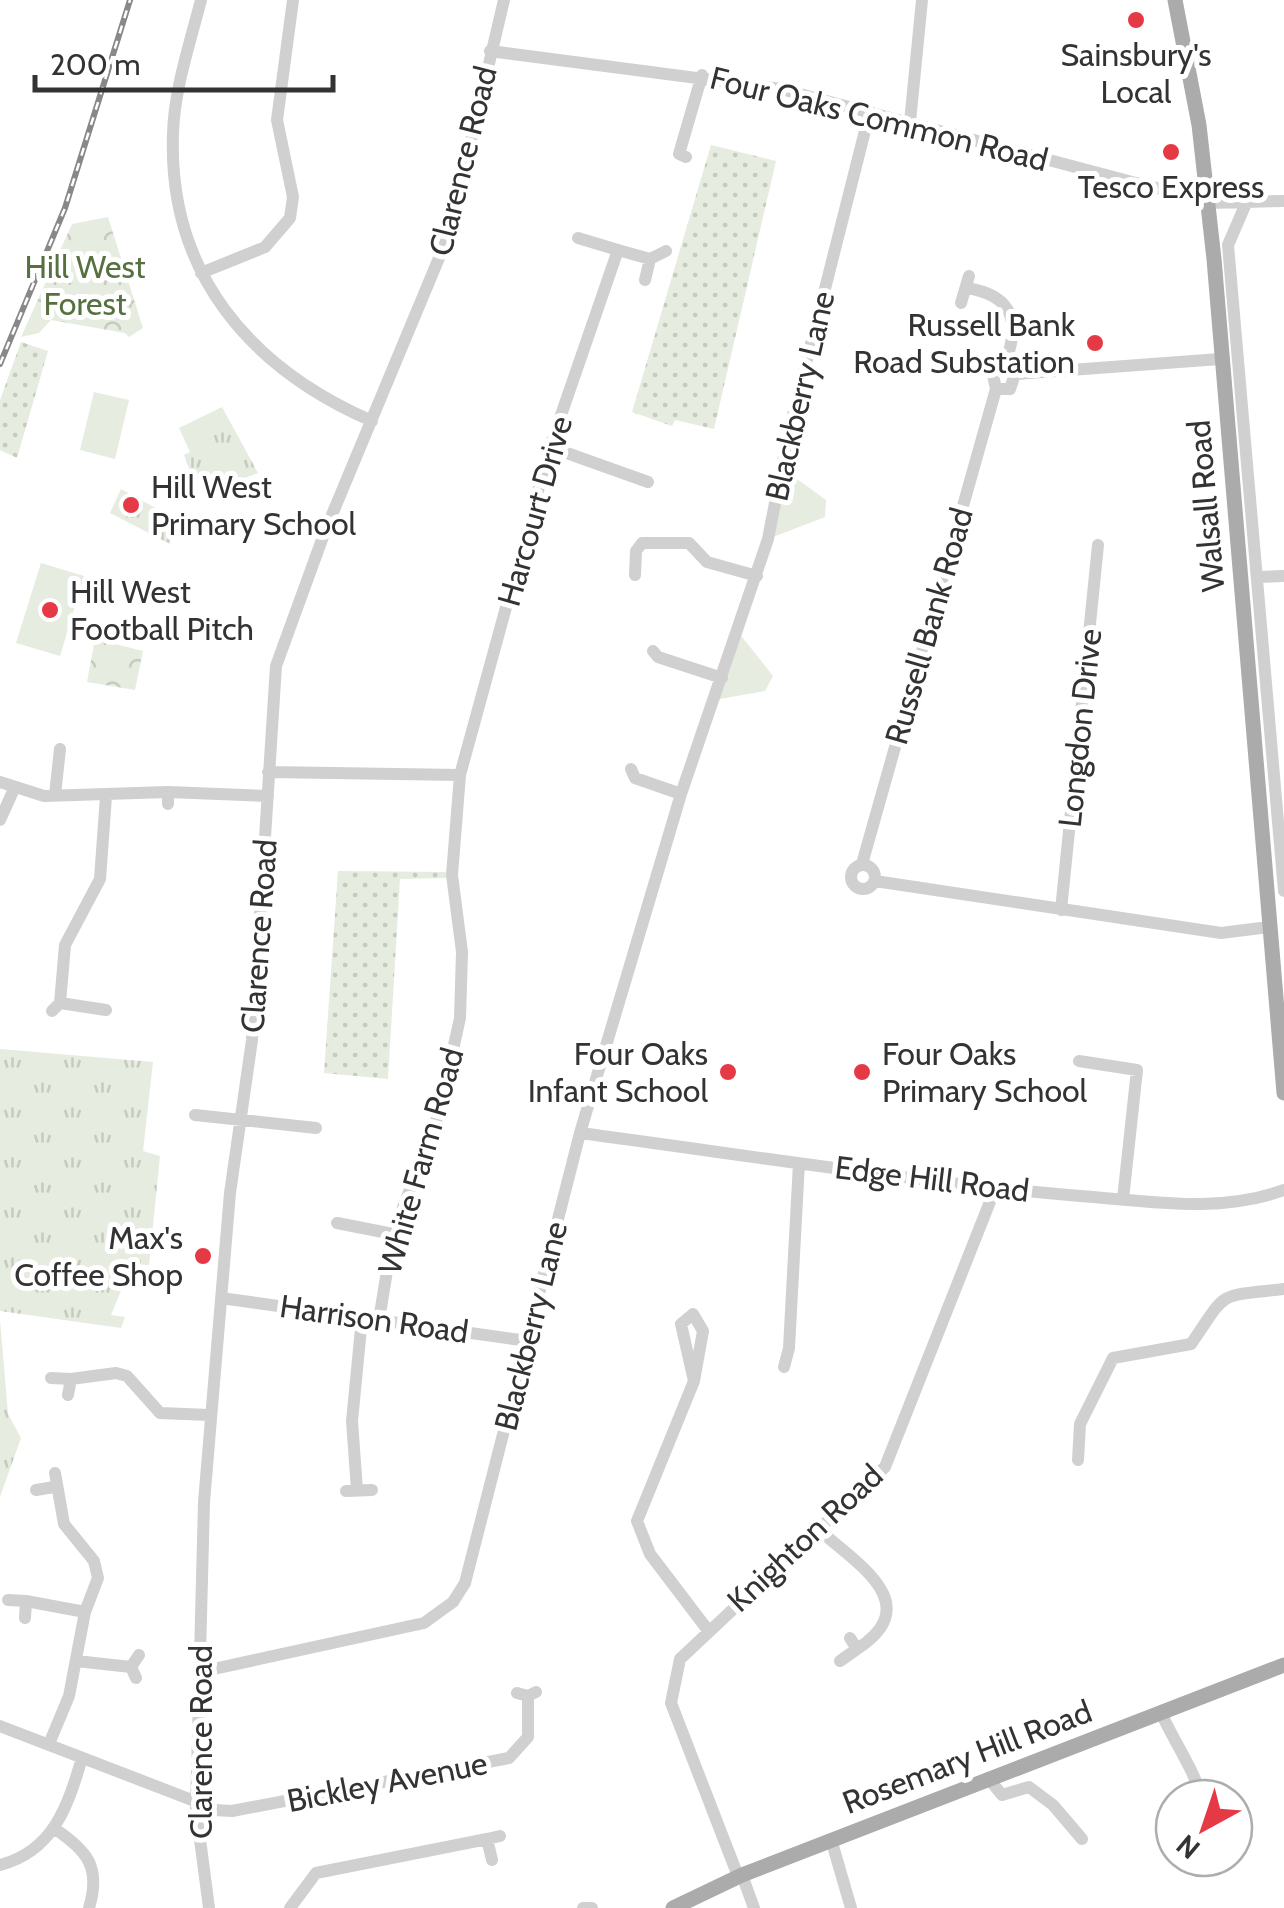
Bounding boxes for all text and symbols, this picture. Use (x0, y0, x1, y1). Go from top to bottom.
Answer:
marker: Sainsbury's Local (1125, 9, 1147, 31)
scale bar (35, 30, 332, 92)
place label: Sainsbury's Local (1060, 35, 1212, 111)
text: 200 m (50, 46, 141, 83)
street label: Four Oaks Common Road (706, 58, 1052, 179)
street label: Clarence Road (420, 62, 505, 260)
marker: Tesco Express (1160, 141, 1182, 163)
place label: Tesco Express (1078, 167, 1264, 206)
park label: Hill West Forest (25, 247, 146, 323)
street label: Blackberry Lane (756, 287, 843, 505)
place label: Russell Bank Road Substation (853, 305, 1076, 381)
marker: Russell Bank Road Substation (1084, 332, 1106, 354)
street label: Harcourt Drive (489, 411, 580, 610)
street label: Walsall Road (1179, 419, 1232, 594)
place label: Hill West Primary School (151, 467, 357, 543)
marker: Hill West Primary School (120, 494, 142, 516)
street label: Russell Bank Road (876, 503, 981, 749)
place label: Hill West Football Pitch (70, 572, 254, 648)
marker: Hill West Football Pitch (39, 599, 61, 621)
street label: Longdon Drive (1050, 627, 1109, 829)
street label: Clarence Road (232, 838, 285, 1034)
place label: Four Oaks Infant School (528, 1034, 708, 1110)
place label: Four Oaks Primary School (882, 1034, 1088, 1110)
street label: White Farm Road (370, 1043, 471, 1279)
marker: Four Oaks Infant School (717, 1061, 739, 1083)
marker: Four Oaks Primary School (851, 1061, 873, 1083)
street label: Edge Hill Road (833, 1147, 1031, 1210)
street label: Blackberry Lane (486, 1217, 575, 1434)
place label: Max's Coffee Shop (14, 1218, 183, 1294)
marker: Max's Coffee Shop (192, 1245, 214, 1267)
street label: Harrison Road (277, 1286, 471, 1351)
street label: Knighton Road (719, 1456, 891, 1620)
street label: Clarence Road (181, 1645, 220, 1839)
street label: Rosemary Hill Road (837, 1691, 1097, 1822)
street label: Bickley Avenue (284, 1743, 490, 1820)
north arrow (1154, 1778, 1254, 1878)
text: N (1169, 1828, 1206, 1867)

